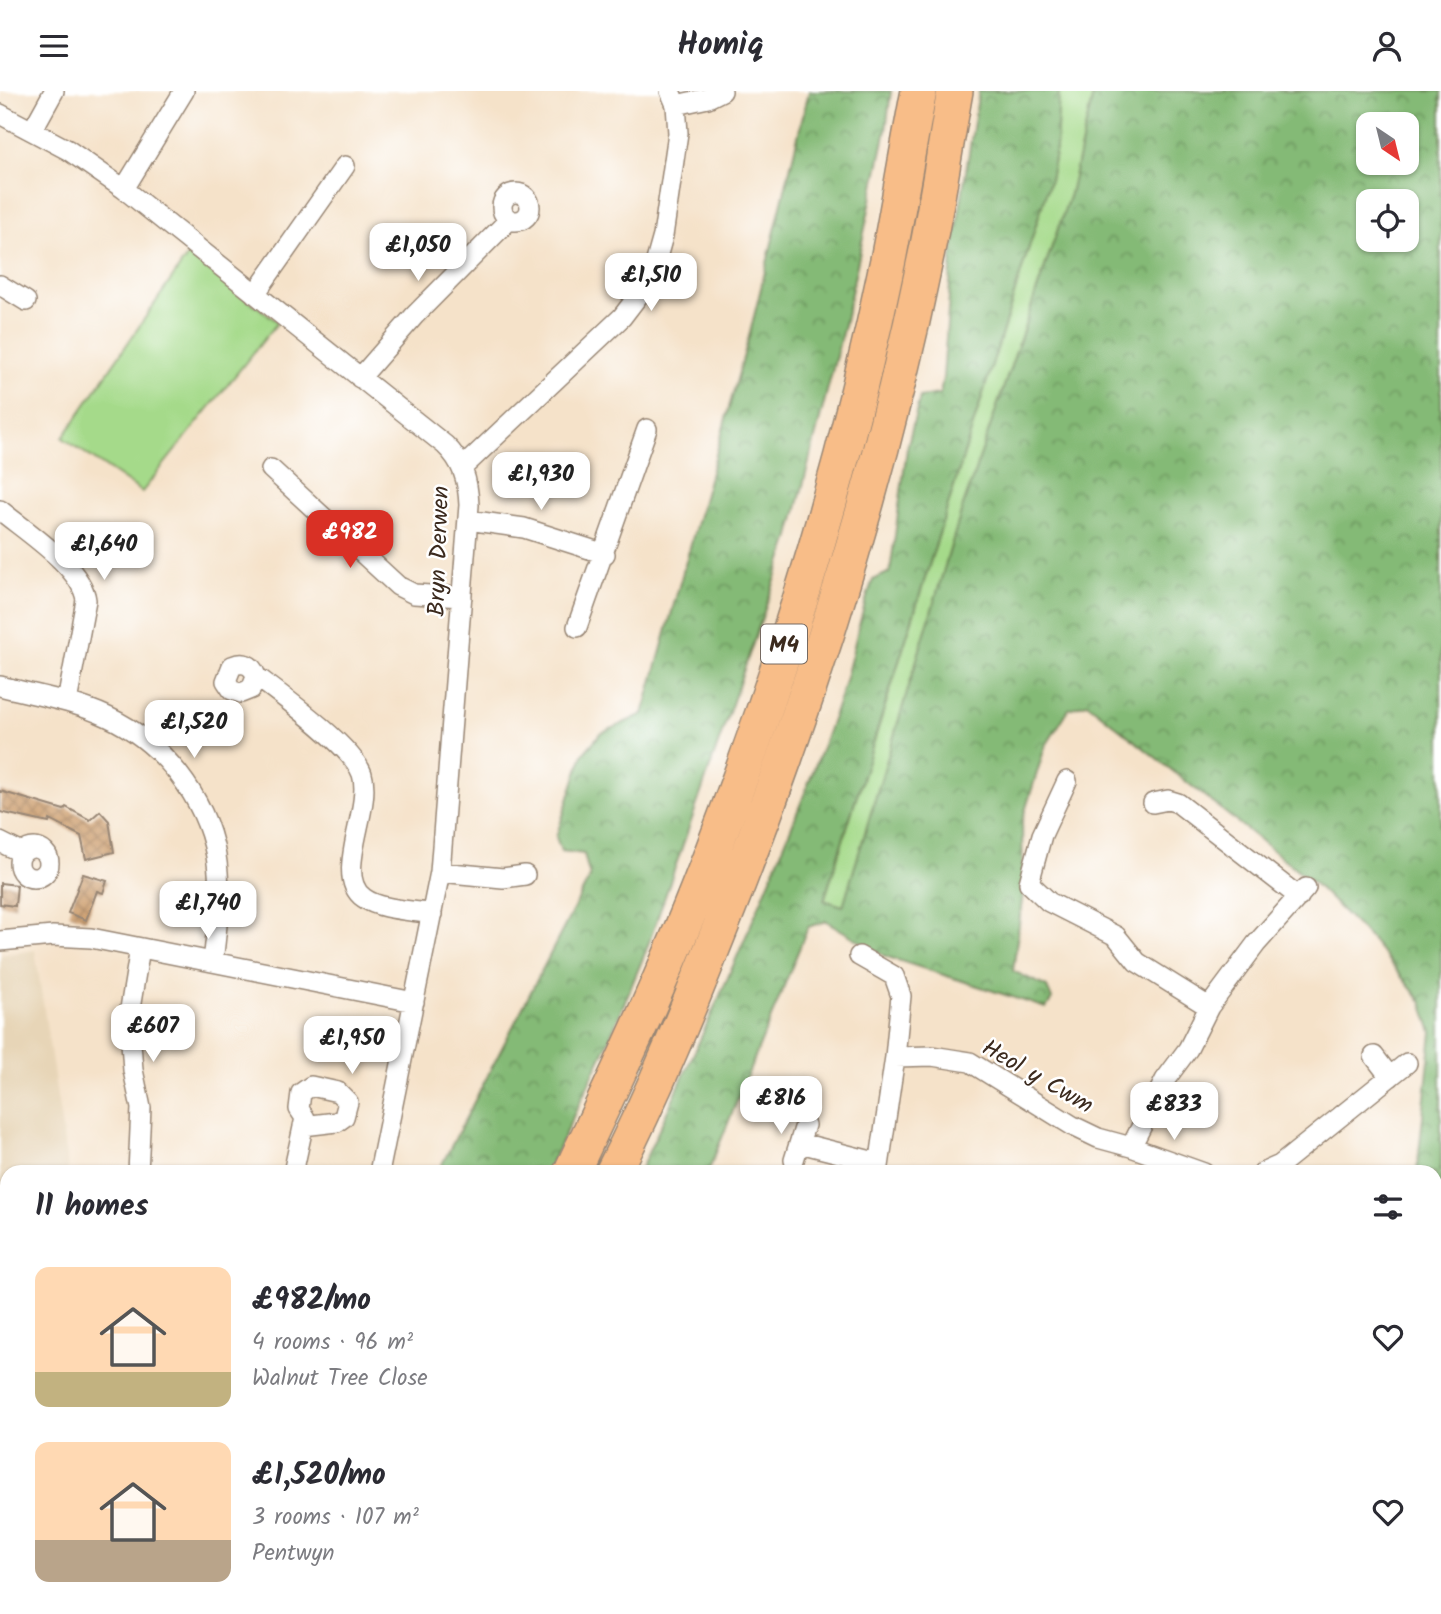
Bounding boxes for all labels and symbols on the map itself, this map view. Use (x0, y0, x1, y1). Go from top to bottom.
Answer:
north arrow (1356, 112, 1419, 175)
pin: £1,050 (361, 223, 475, 283)
pin: £1,510 (594, 253, 708, 313)
pin: £1,930 (484, 453, 598, 512)
street label: Bryn Derwen (418, 485, 461, 617)
pin: £982 (309, 511, 391, 570)
pin: £1,640 (47, 523, 161, 582)
road number: M4 (761, 625, 807, 663)
pin: £1,520 (137, 701, 251, 760)
pin: £1,740 (151, 881, 265, 941)
pin: £607 (112, 1005, 194, 1064)
pin: £1,950 (295, 1017, 409, 1076)
street label: Heol y Cwm (974, 1029, 1101, 1125)
pin: £816 (740, 1077, 822, 1136)
pin: £833 (1133, 1083, 1215, 1142)

